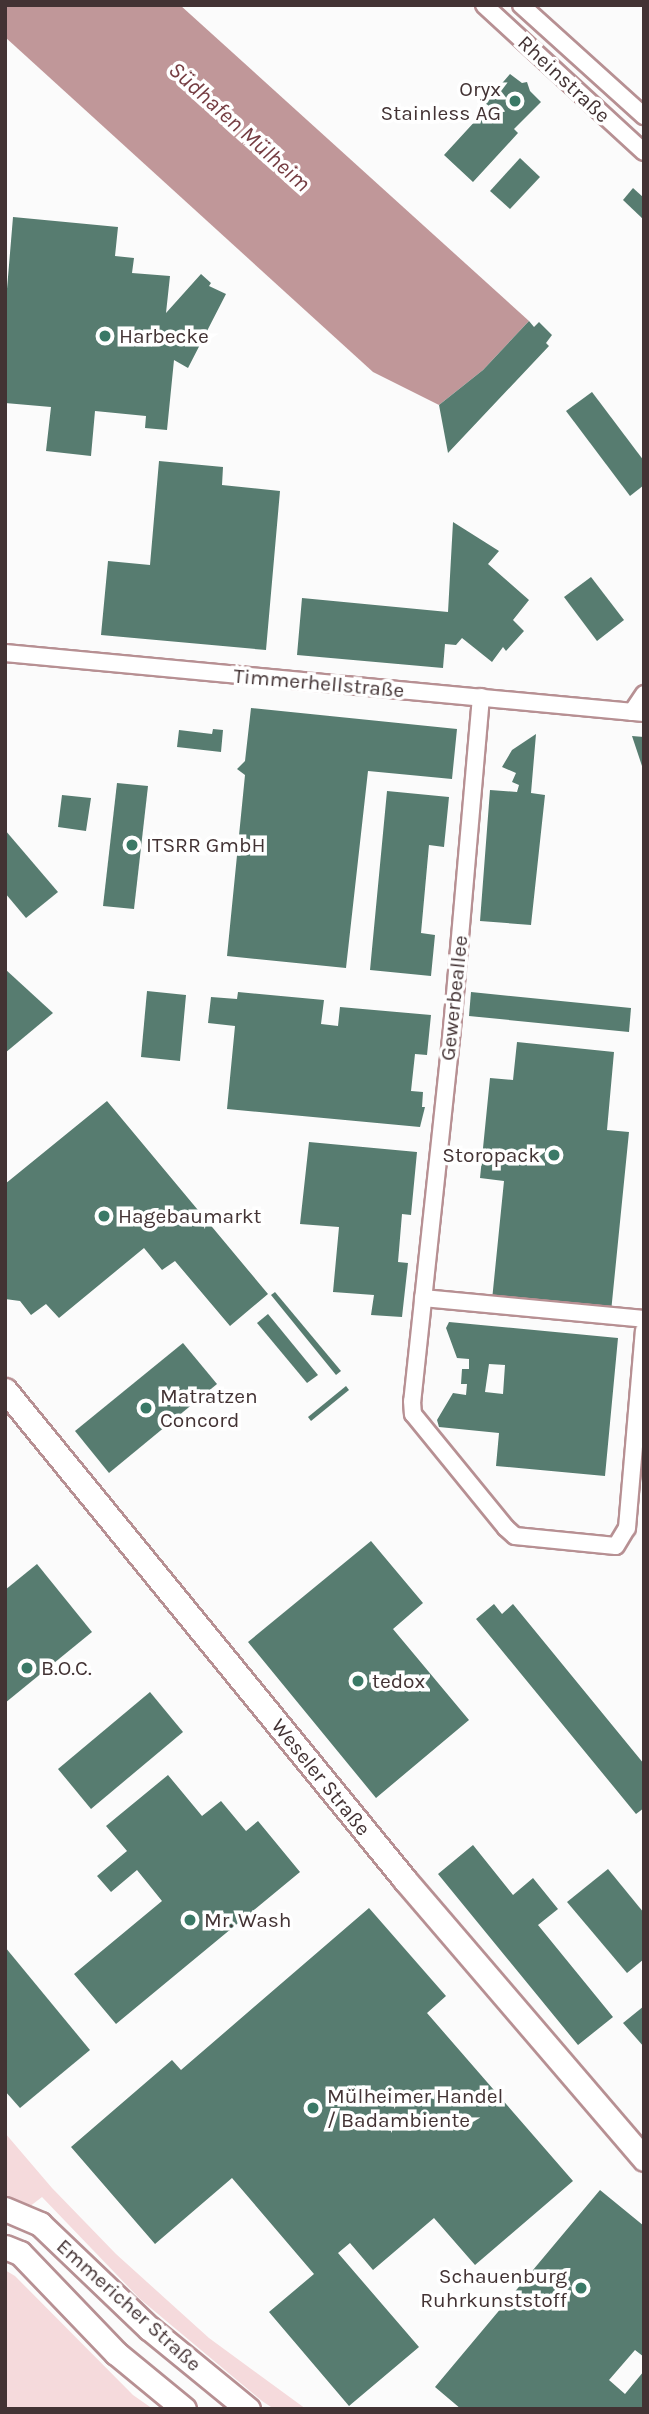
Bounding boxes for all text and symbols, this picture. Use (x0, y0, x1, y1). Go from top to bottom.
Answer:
street label: Rheinstraße (513, 30, 615, 128)
water label: Südhafen Mülheim (162, 56, 316, 198)
place label: Oryx Stainless AG (381, 76, 501, 126)
marker: Oryx Stainless AG (507, 93, 523, 109)
place label: Harbecke (119, 323, 209, 349)
marker: Harbecke (97, 328, 113, 344)
street label: Timmerhellstraße (233, 663, 405, 703)
place label: ITSRR GmbH (146, 832, 265, 858)
marker: ITSRR GmbH (124, 837, 140, 853)
street label: Gewerbeallee (435, 934, 473, 1062)
place label: Storopack (442, 1142, 540, 1168)
marker: Storopack (546, 1147, 562, 1163)
place label: Hagebaumarkt (118, 1203, 261, 1229)
marker: Hagebaumarkt (96, 1208, 112, 1224)
place label: Matratzen Concord (160, 1383, 258, 1433)
marker: Matratzen Concord (138, 1400, 154, 1416)
place label: B.O.C. (41, 1655, 92, 1681)
marker: B.O.C. (19, 1660, 35, 1676)
place label: tedox (372, 1668, 425, 1694)
marker: tedox (350, 1673, 366, 1689)
street label: Weseler Straße (266, 1713, 376, 1841)
place label: Mr. Wash (204, 1907, 291, 1933)
marker: Mr. Wash (182, 1912, 198, 1928)
place label: Mülheimer Handel / Badambiente (327, 2083, 503, 2133)
marker: Mülheimer Handel / Badambiente (305, 2100, 321, 2116)
street label: Emmericher Straße (51, 2233, 207, 2377)
place label: Schauenburg Ruhrkunststoff (420, 2263, 567, 2313)
marker: Schauenburg Ruhrkunststoff (573, 2280, 589, 2296)

